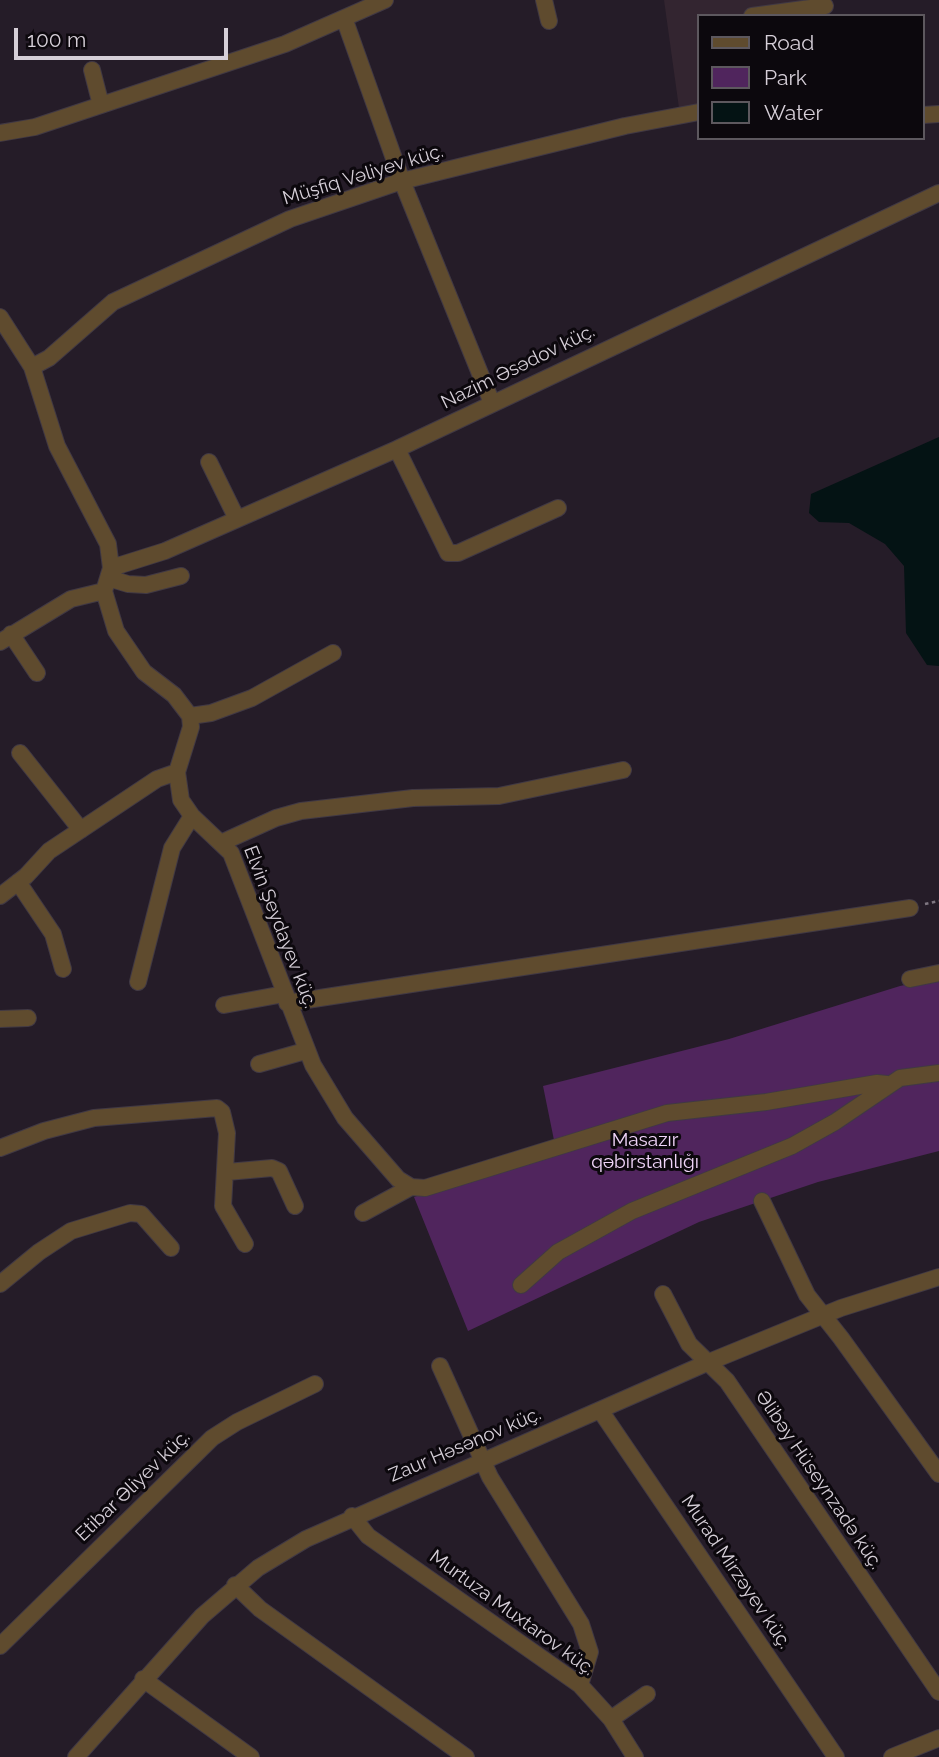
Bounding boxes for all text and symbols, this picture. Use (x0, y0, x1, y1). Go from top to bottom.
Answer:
scale bar (18, 14, 231, 58)
legend (698, 14, 925, 140)
text: 100 m (27, 27, 86, 52)
text: Road (764, 30, 814, 55)
text: Park (764, 65, 807, 90)
text: Water (764, 100, 823, 125)
street label: Müşfiq Vəliyev küç. (280, 140, 446, 210)
street label: Nazim Əsədov küç. (437, 320, 599, 414)
street label: Elvin Şeydayev küç. (239, 843, 321, 1011)
park label: Masazır qəbirstanlığı (591, 1129, 699, 1173)
street label: Əlibəy Hüseynzadə küç. (751, 1386, 887, 1574)
street label: Zaur Həsənov küç. (386, 1403, 544, 1487)
street label: Etibar Əliyev küç. (71, 1426, 195, 1546)
street label: Murad Mirzəyev küç. (676, 1491, 796, 1653)
street label: Murtuza Muxtarov küç. (425, 1545, 599, 1681)

